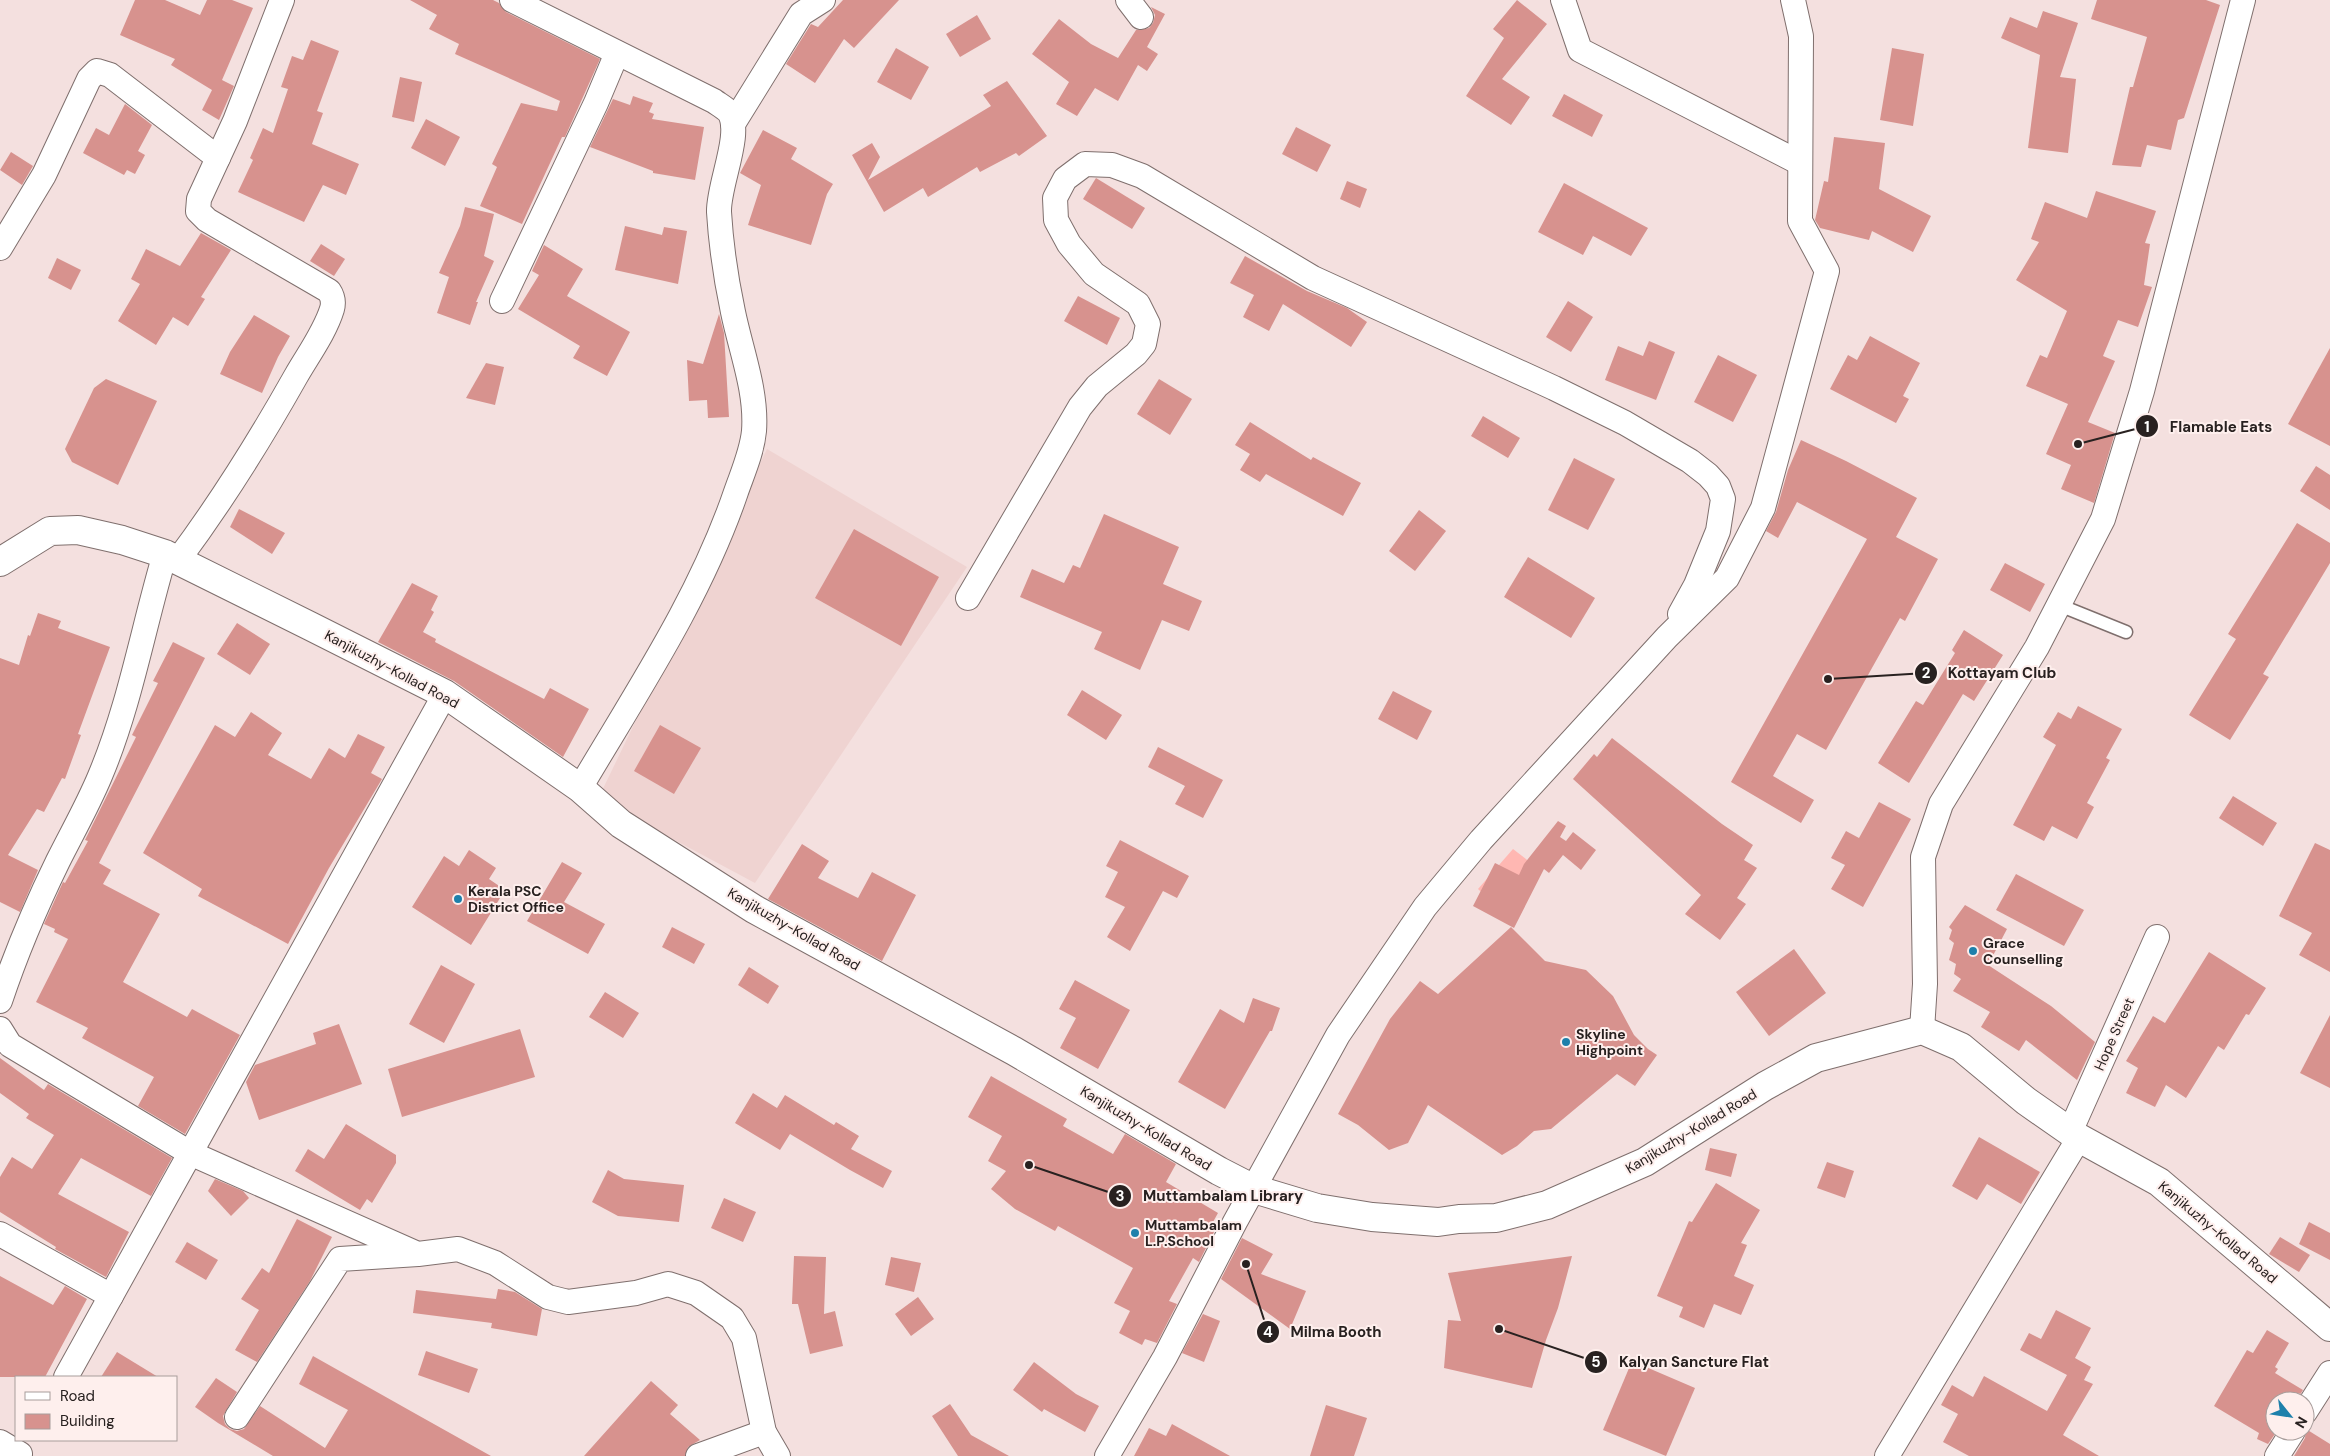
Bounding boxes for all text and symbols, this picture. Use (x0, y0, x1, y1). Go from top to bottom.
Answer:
callout: Flamable Eats (2135, 411, 2282, 441)
text: 1 (2144, 417, 2150, 437)
text: Flamable Eats (2170, 417, 2272, 437)
street label: Kanjikuzhy-Kollad Road (322, 626, 462, 712)
callout: Kottayam Club (1913, 658, 2067, 688)
text: 2 (1922, 663, 1931, 683)
text: Kottayam Club (1948, 663, 2056, 683)
place label: Kerala PSC District Office (468, 882, 564, 916)
street label: Kanjikuzhy-Kollad Road (725, 884, 863, 974)
marker: Kerala PSC District Office (452, 893, 464, 905)
place label: Grace Counselling (1983, 934, 2063, 968)
marker: Grace Counselling (1967, 945, 1979, 957)
street label: Hope Street (2090, 995, 2138, 1073)
place label: Skyline Highpoint (1576, 1025, 1643, 1059)
marker: Skyline Highpoint (1560, 1036, 1572, 1048)
street label: Kanjikuzhy-Kollad Road (1077, 1082, 1215, 1174)
street label: Kanjikuzhy-Kollad Road (1622, 1085, 1760, 1177)
street label: Kanjikuzhy-Kollad Road (2155, 1177, 2281, 1287)
callout: Muttambalam Library (1108, 1181, 1312, 1211)
text: 3 (1115, 1186, 1125, 1206)
text: Muttambalam Library (1143, 1186, 1303, 1206)
place label: Muttambalam L.P.School (1145, 1216, 1242, 1250)
marker: Muttambalam L.P.School (1129, 1227, 1141, 1239)
callout: Milma Booth (1256, 1317, 1392, 1347)
text: 4 (1263, 1322, 1273, 1342)
text: Milma Booth (1290, 1322, 1382, 1342)
callout: Kalyan Sancture Flat (1584, 1347, 1779, 1377)
text: 5 (1591, 1352, 1601, 1372)
text: Kalyan Sancture Flat (1619, 1352, 1769, 1372)
legend (15, 1376, 178, 1441)
text: Road (60, 1386, 95, 1406)
north arrow (2265, 1391, 2315, 1441)
text: Building (60, 1411, 115, 1431)
text: N (2291, 1414, 2312, 1431)

